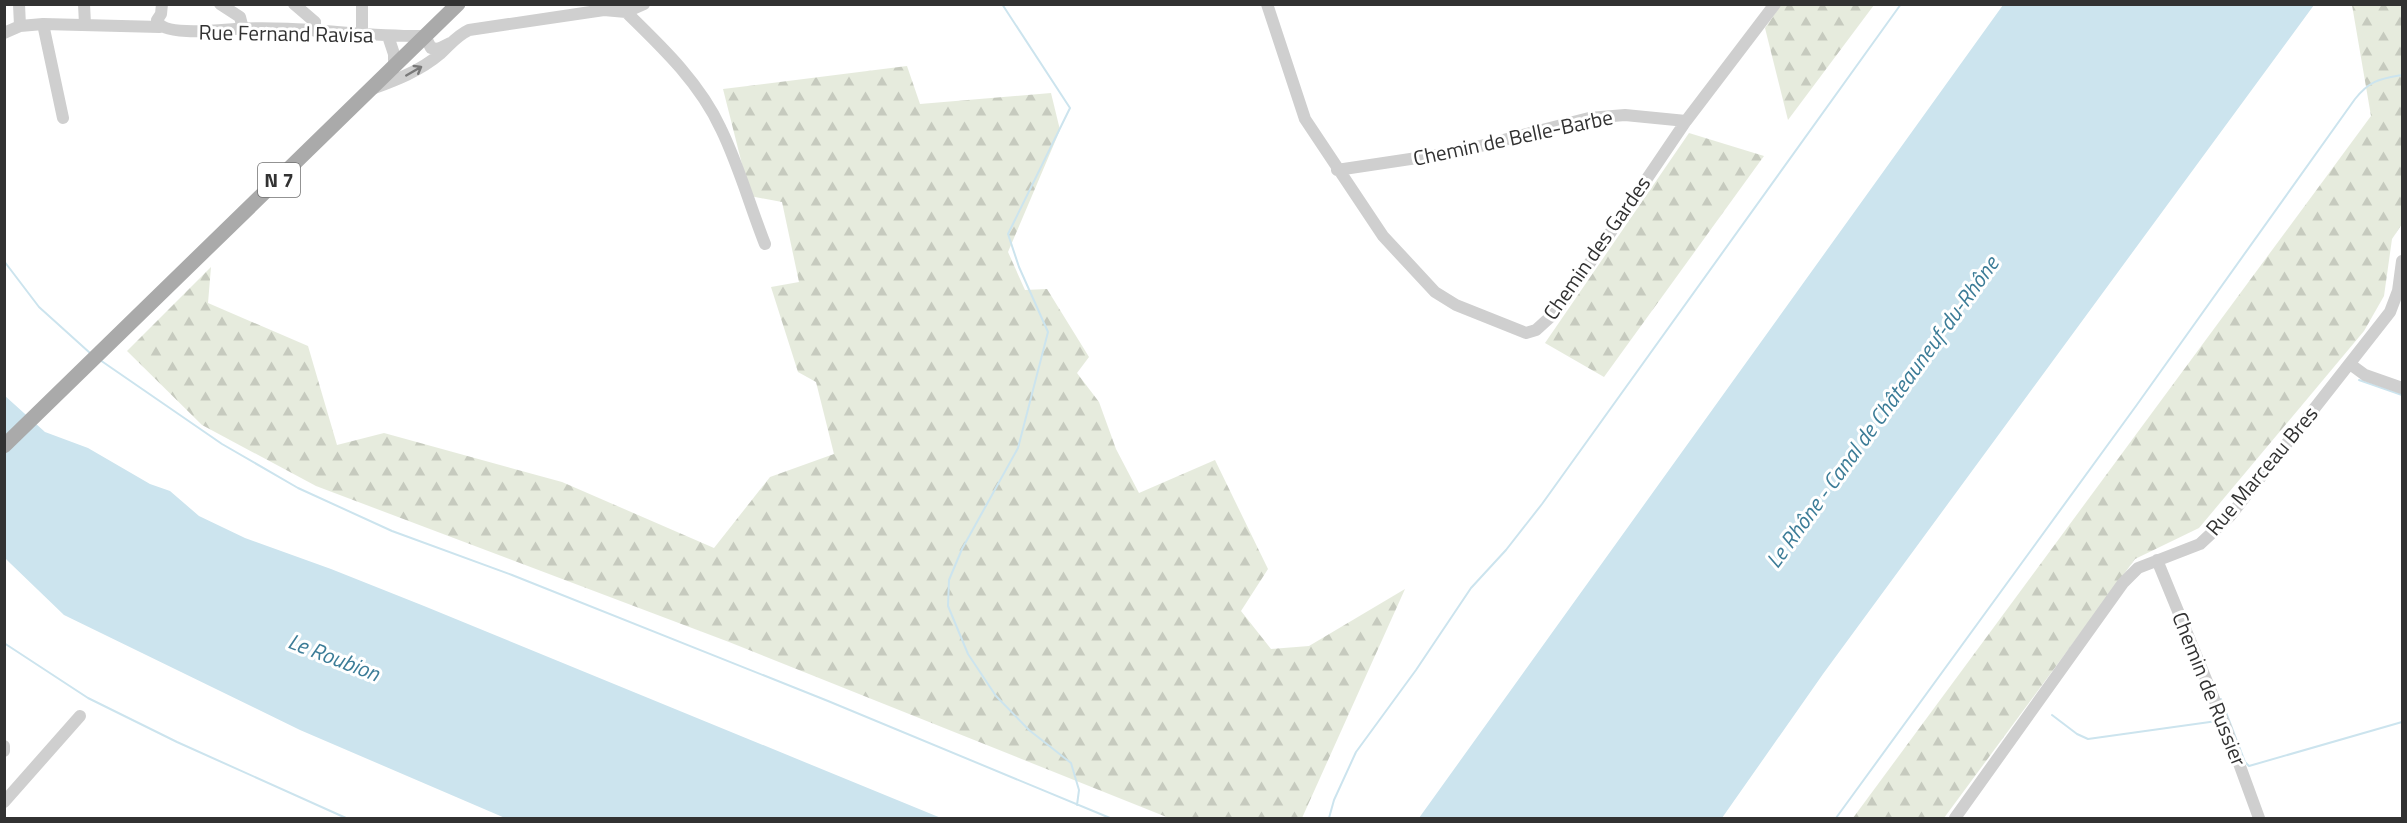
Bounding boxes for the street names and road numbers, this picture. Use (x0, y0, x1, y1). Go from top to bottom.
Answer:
street label: Rue Fernand Ravisa (198, 15, 374, 51)
street label: Chemin de Belle-Barbe (1410, 100, 1615, 174)
road number: N 7 (258, 163, 300, 197)
street label: Chemin des Gardes (1534, 169, 1658, 326)
street label: Rue Marceau Bres (2197, 398, 2325, 542)
street label: Chemin de Russier (2164, 607, 2255, 771)

